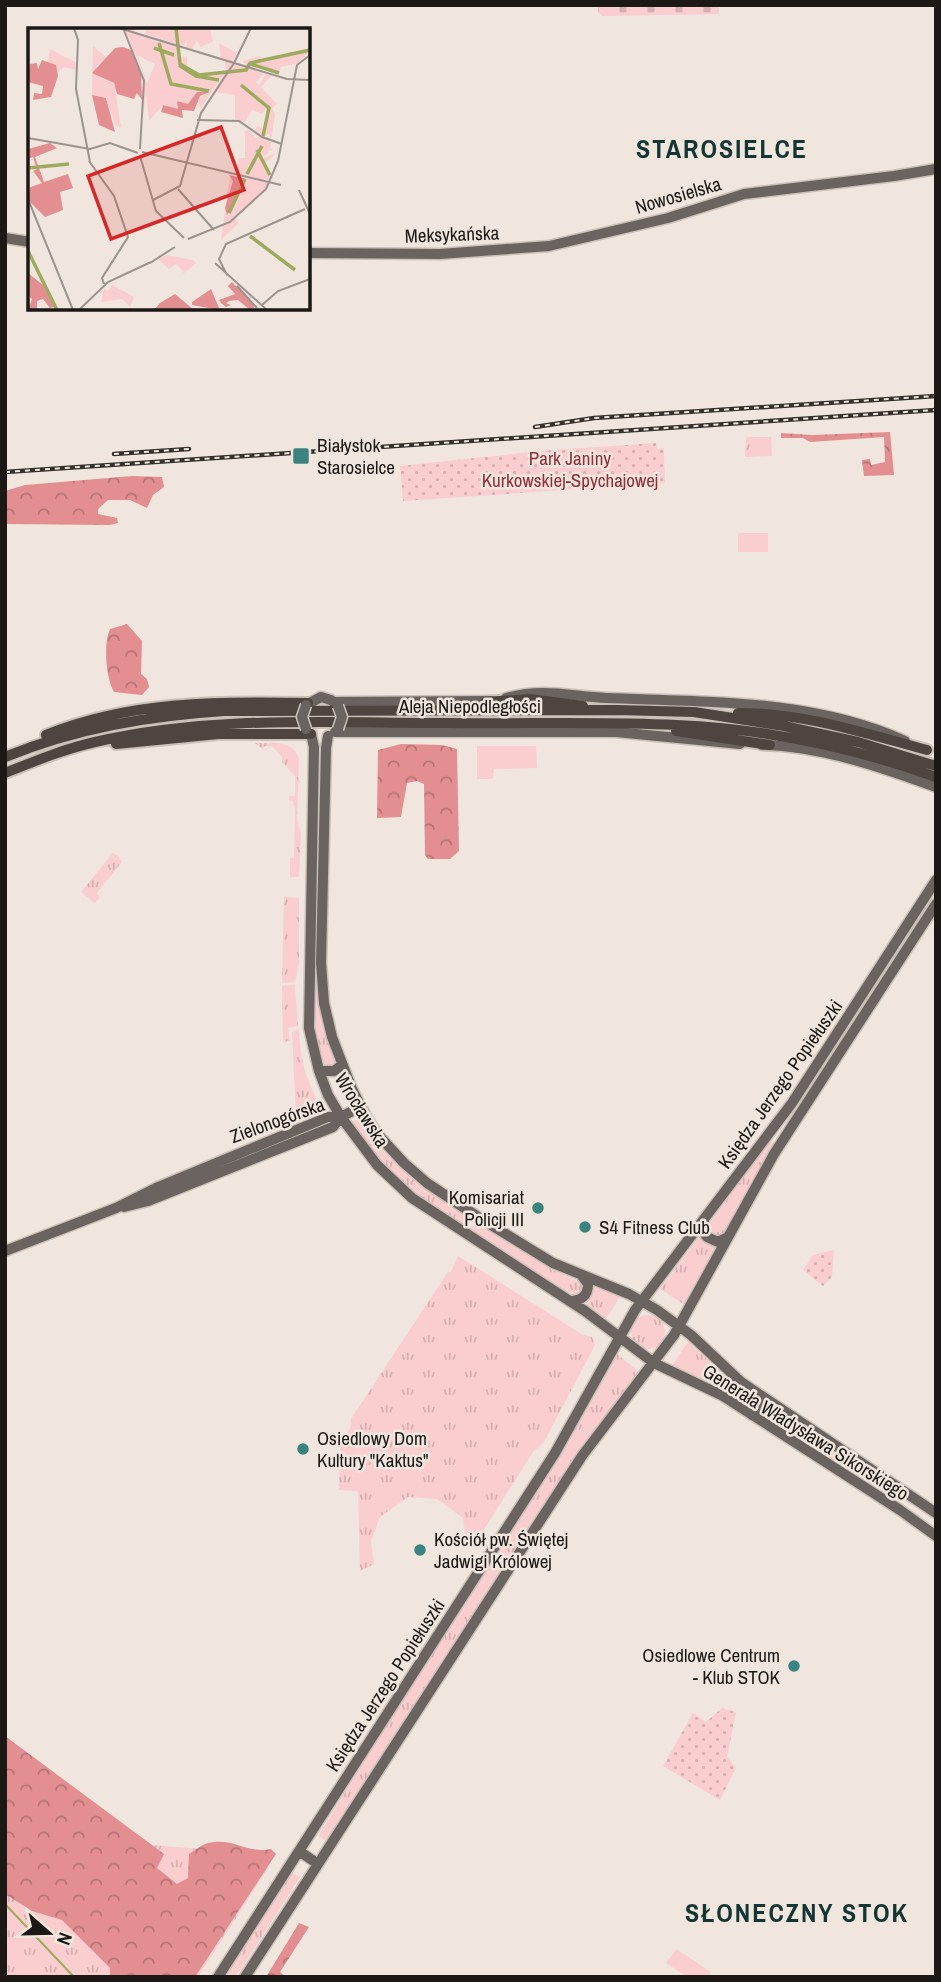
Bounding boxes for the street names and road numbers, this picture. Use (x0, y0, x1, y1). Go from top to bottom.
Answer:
street label: Nowosielska (632, 170, 724, 220)
street label: Meksykańska (404, 219, 500, 249)
street label: Aleja Niepodległości (398, 693, 541, 719)
street label: Księdza Jerzego Popiełuszki (712, 994, 848, 1174)
street label: Wrocławska (329, 1068, 395, 1153)
street label: Zielonogórska (226, 1091, 328, 1149)
street label: Generała Władysława Sikorskiego (698, 1358, 914, 1506)
street label: Księdza Jerzego Popiełuszki (319, 1594, 451, 1776)

